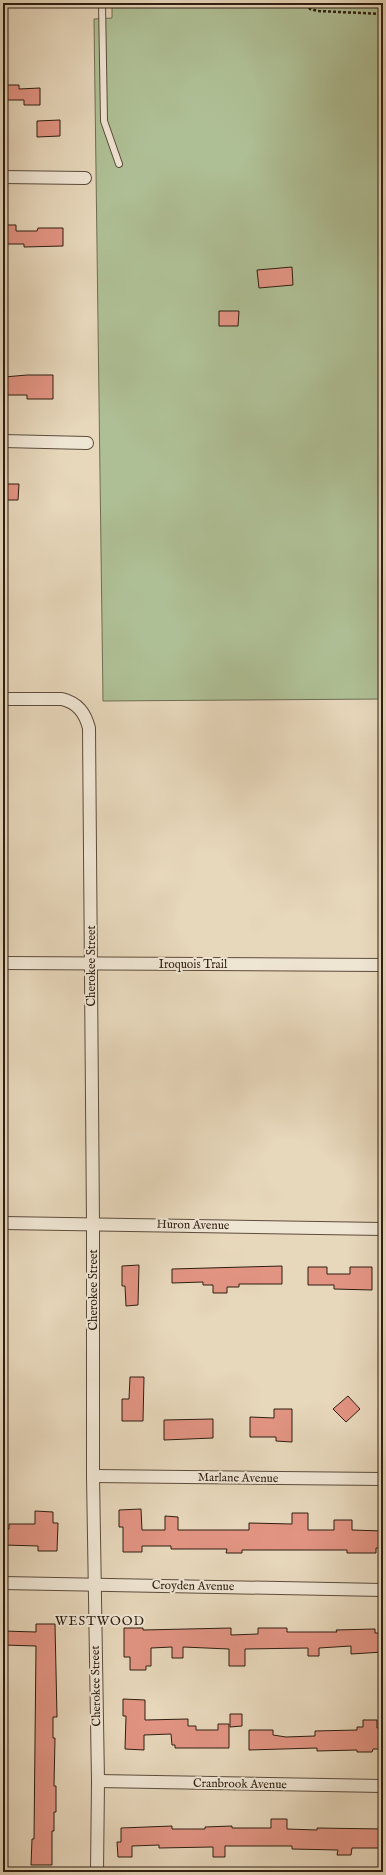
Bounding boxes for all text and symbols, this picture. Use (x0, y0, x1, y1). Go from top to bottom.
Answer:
street label: Cherokee Street (84, 925, 99, 1007)
street label: Iroquois Trail (159, 957, 228, 973)
street label: Huron Avenue (156, 1217, 230, 1233)
street label: Cherokee Street (86, 1249, 101, 1331)
street label: Marlane Avenue (198, 1470, 279, 1486)
street label: Croyden Avenue (152, 1578, 235, 1594)
district label: WESTWOOD (55, 1613, 145, 1630)
street label: Cherokee Street (88, 1645, 104, 1727)
street label: Cranbrook Avenue (193, 1776, 288, 1792)

